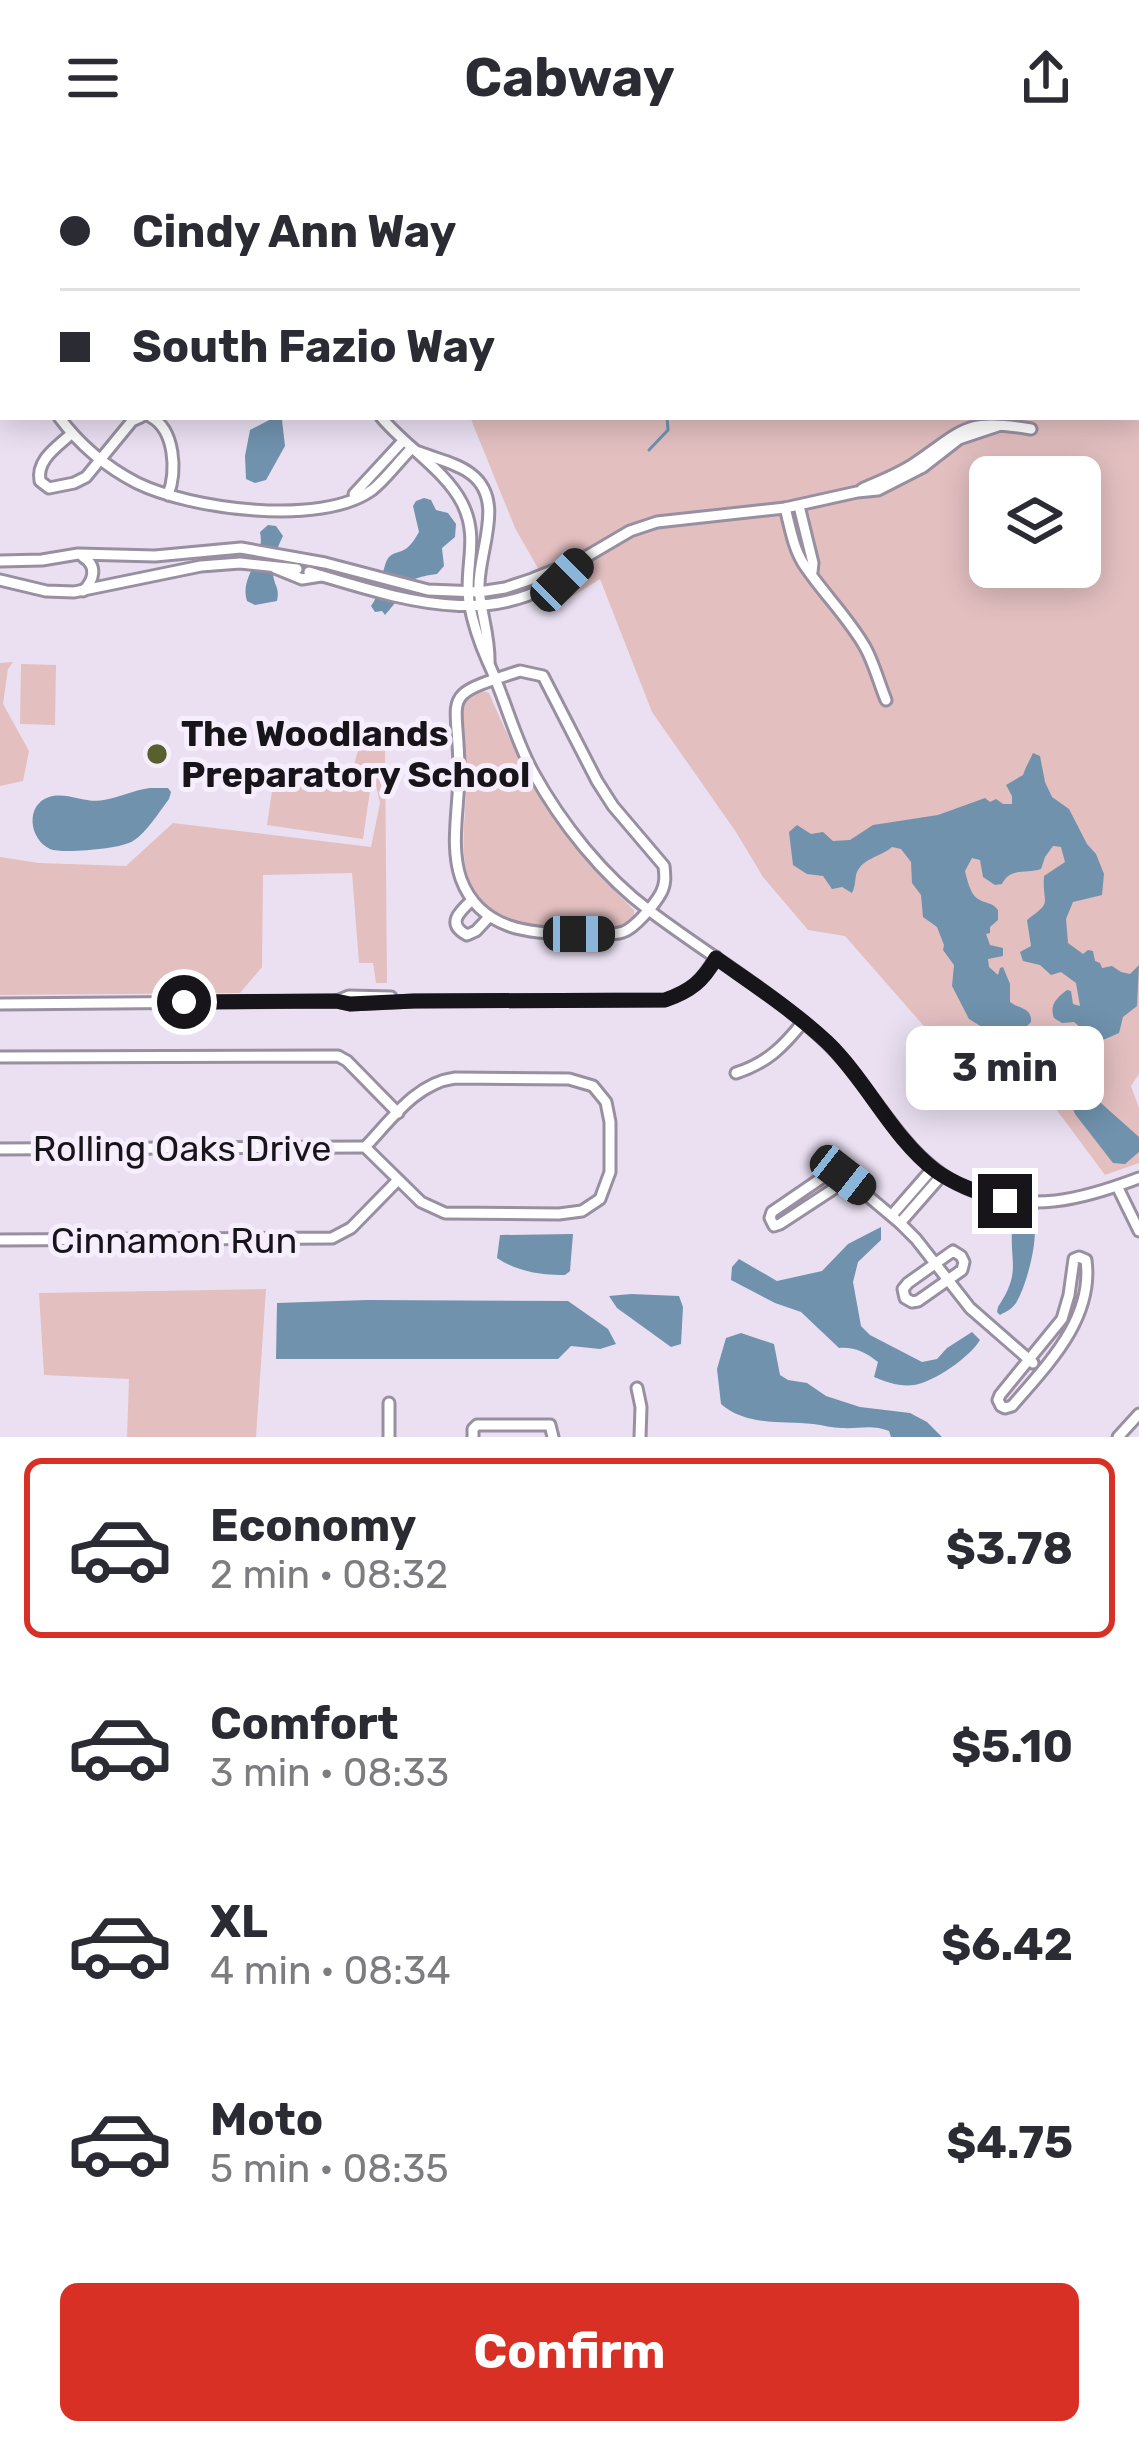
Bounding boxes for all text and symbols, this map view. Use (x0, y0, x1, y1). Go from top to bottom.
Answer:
icon: menu (60, 45, 126, 111)
icon: share (1013, 45, 1079, 111)
text: Cabway (464, 46, 675, 110)
text: Cindy Ann Way (132, 205, 456, 258)
text: South Fazio Way (132, 320, 495, 373)
map controls (969, 456, 1101, 588)
button: layers (969, 456, 1101, 588)
car (524, 542, 600, 618)
place label: The Woodlands Preparatory School (181, 712, 530, 796)
marker: The Woodlands Preparatory School (144, 741, 170, 767)
car (543, 916, 615, 952)
route start (157, 975, 211, 1029)
callout: 3 min (906, 1027, 1104, 1111)
text: 3 min (952, 1045, 1058, 1091)
street label: Rolling Oaks Drive (33, 1127, 331, 1170)
car (804, 1139, 882, 1211)
route end (978, 1174, 1032, 1228)
street label: Cinnamon Run (51, 1219, 297, 1262)
icon: car (66, 1494, 174, 1602)
text: Economy (210, 1499, 416, 1552)
text: $3.78 (946, 1522, 1073, 1575)
text: 2 min · 08:32 (210, 1552, 448, 1598)
icon: car (66, 1692, 174, 1800)
text: Comfort (210, 1697, 399, 1750)
text: $5.10 (951, 1720, 1073, 1773)
text: 3 min · 08:33 (210, 1750, 449, 1796)
icon: car (66, 1890, 174, 1998)
text: XL (210, 1895, 268, 1948)
text: $6.42 (941, 1918, 1073, 1971)
text: 4 min · 08:34 (210, 1948, 451, 1994)
icon: car (66, 2088, 174, 2196)
text: Moto (210, 2093, 323, 2146)
text: $4.75 (946, 2116, 1073, 2169)
text: 5 min · 08:35 (210, 2146, 449, 2192)
button: Confirm (60, 2283, 1079, 2421)

